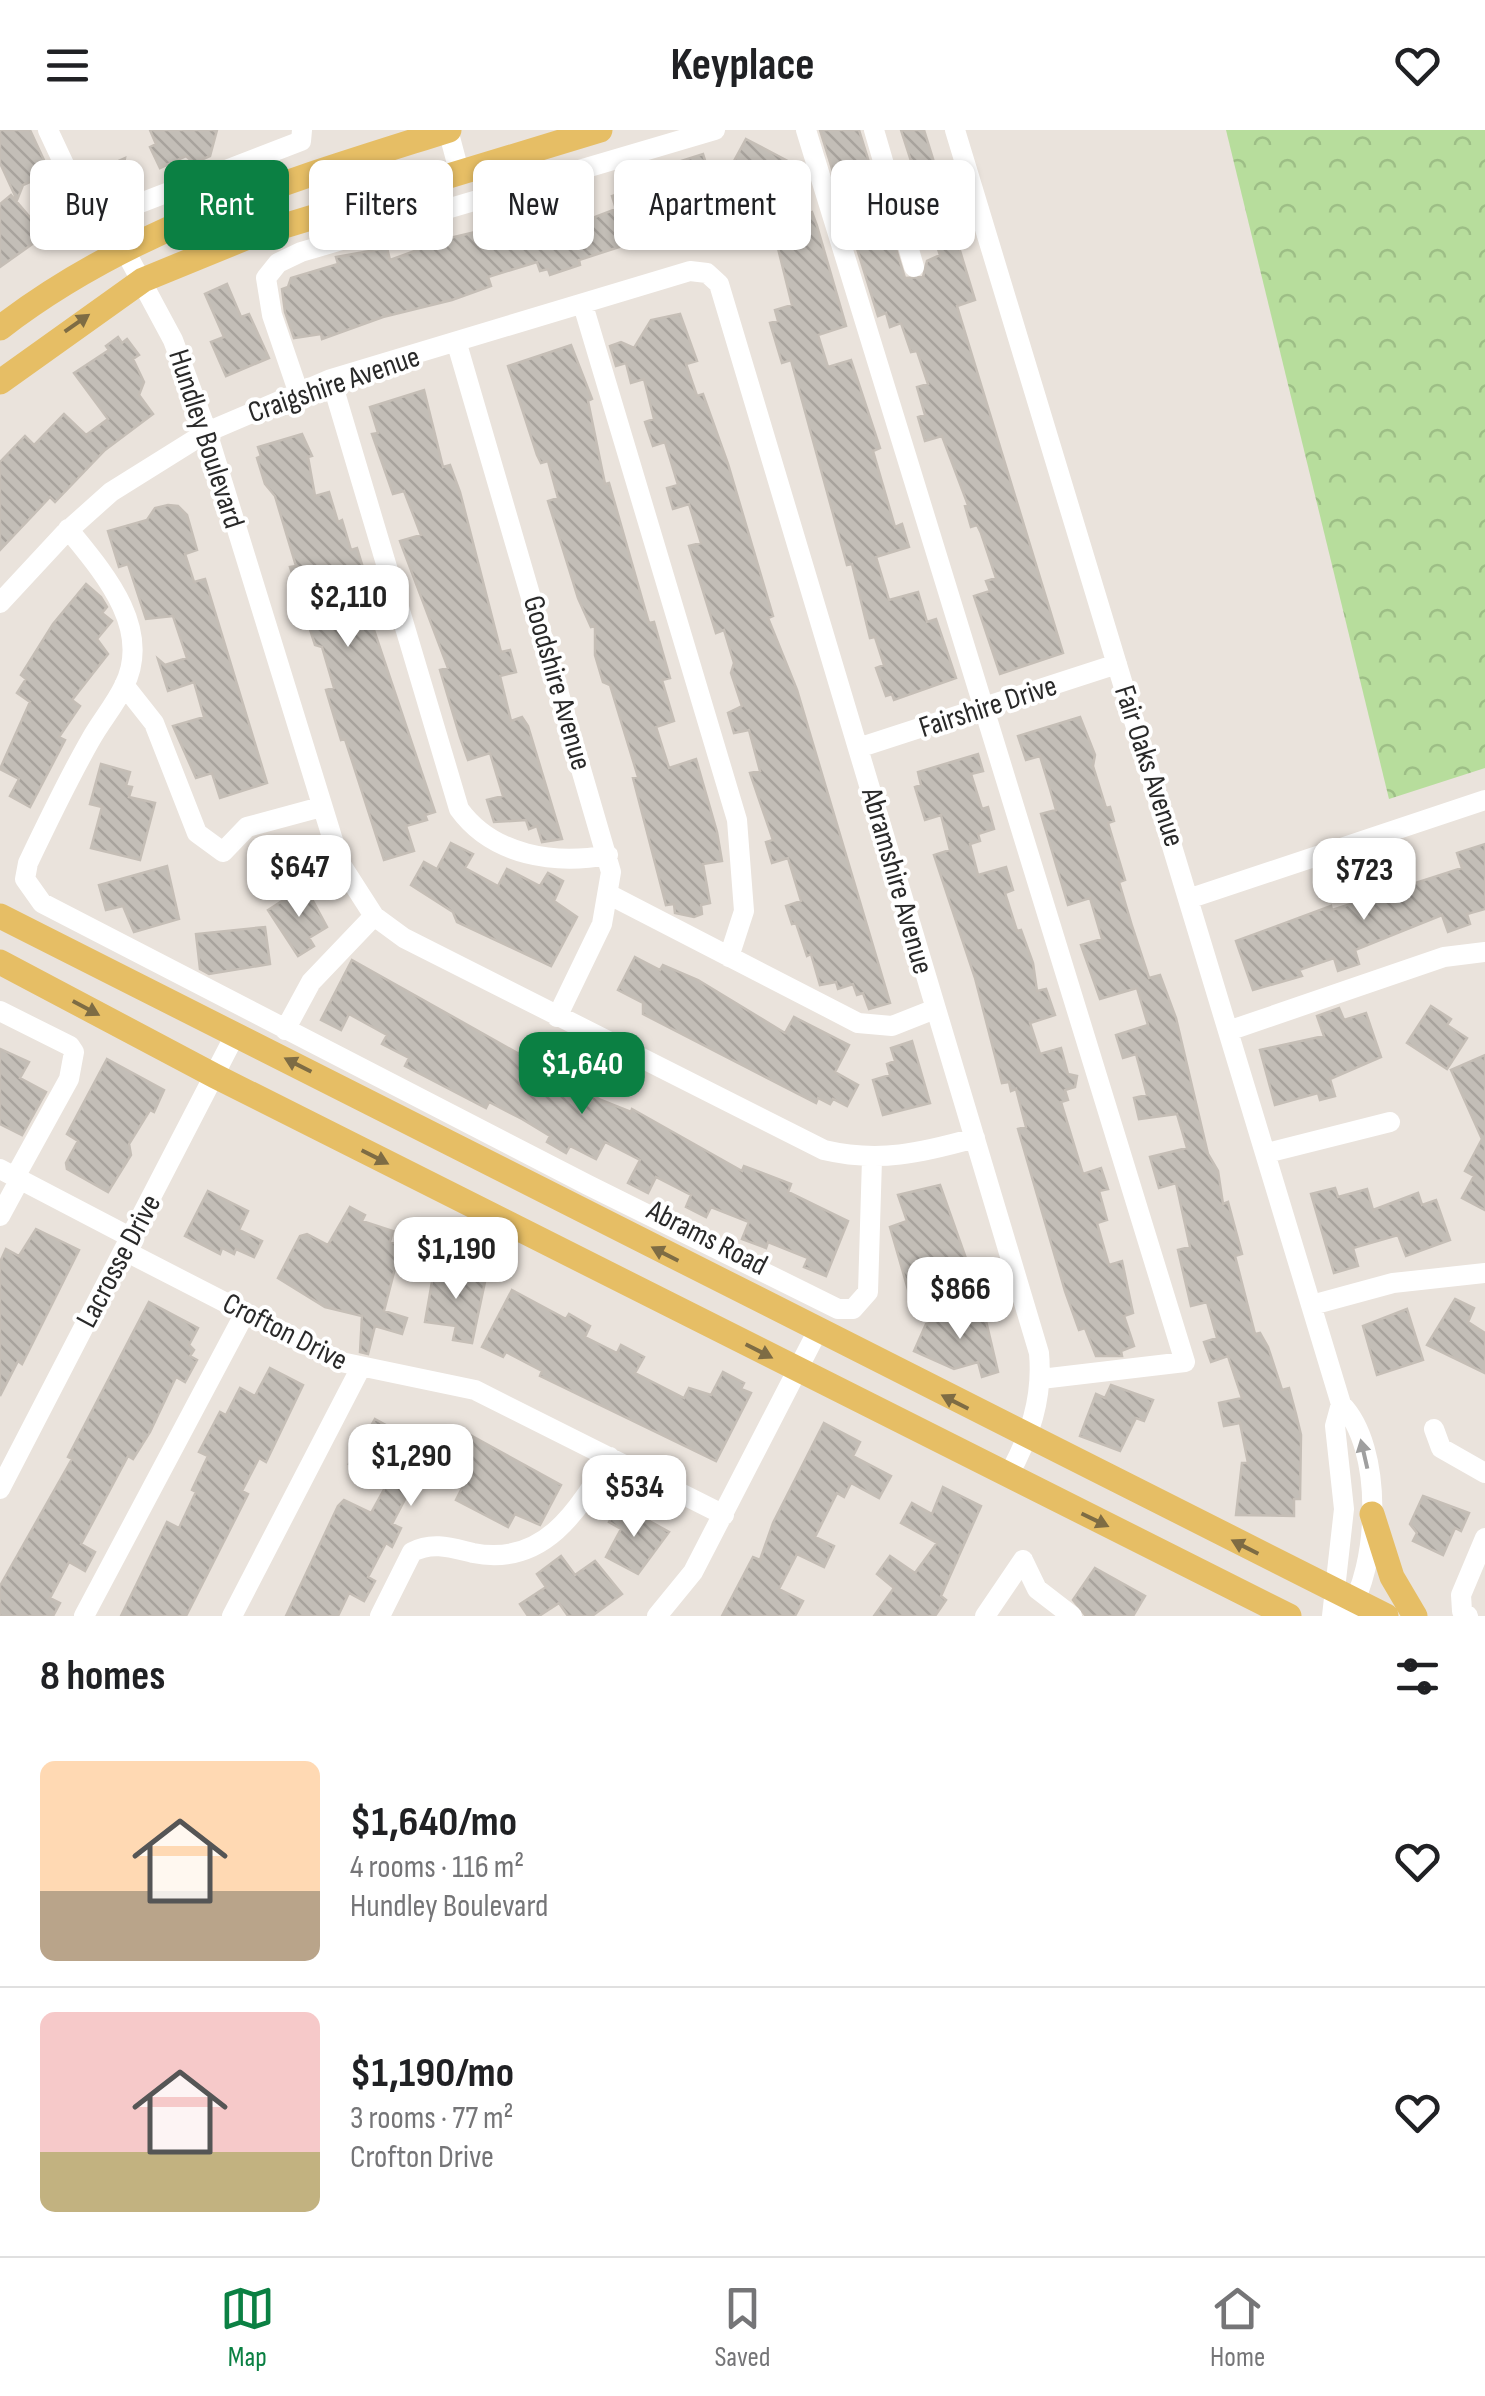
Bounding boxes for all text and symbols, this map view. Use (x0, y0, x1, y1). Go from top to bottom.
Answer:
icon: menu (40, 38, 95, 93)
text: Keyplace (670, 38, 815, 93)
icon: heart (1390, 38, 1445, 93)
chip: Buy (30, 160, 144, 250)
chip: Rent (164, 160, 289, 250)
chip: Filters (309, 160, 453, 250)
chip: New (473, 160, 594, 250)
chip: Apartment (614, 160, 811, 250)
chip: House (831, 160, 975, 250)
one-way arrow (64, 314, 91, 333)
street label: Craigshire Avenue (243, 339, 425, 431)
street label: Hundley Boulevard (160, 345, 252, 533)
pin: $2,110 (267, 565, 429, 650)
text: $2,110 (309, 578, 387, 617)
street label: Goodshire Avenue (515, 592, 599, 774)
street label: Fairshire Drive (915, 668, 1061, 746)
street label: Fair Oaks Avenue (1106, 681, 1192, 851)
street label: Abramshire Avenue (853, 783, 941, 978)
pin: $647 (240, 835, 358, 920)
pin: $723 (1305, 838, 1423, 923)
text: $647 (269, 848, 329, 887)
text: $723 (1335, 851, 1393, 890)
one-way arrow (72, 999, 101, 1016)
pin: $1,640 (501, 1032, 663, 1117)
text: $1,640 (541, 1045, 623, 1084)
one-way arrow (283, 1057, 312, 1074)
one-way arrow (361, 1148, 390, 1165)
street label: Lacrosse Drive (69, 1188, 169, 1334)
street label: Abrams Road (640, 1192, 773, 1284)
pin: $1,190 (375, 1217, 537, 1302)
text: $1,190 (416, 1230, 496, 1269)
one-way arrow (651, 1246, 680, 1263)
pin: $866 (901, 1257, 1019, 1342)
text: $866 (929, 1270, 991, 1309)
street label: Crofton Drive (217, 1285, 353, 1379)
one-way arrow (745, 1342, 774, 1359)
one-way arrow (940, 1393, 969, 1410)
pin: $1,290 (330, 1424, 492, 1509)
text: $1,290 (370, 1437, 452, 1476)
one-way arrow (1356, 1438, 1371, 1469)
pin: $534 (575, 1455, 693, 1540)
text: $534 (604, 1468, 664, 1507)
one-way arrow (1081, 1511, 1110, 1528)
one-way arrow (1231, 1539, 1260, 1556)
icon: filters (1390, 1649, 1445, 1704)
text: 8 homes (40, 1651, 165, 1702)
text: $1,640/mo (350, 1797, 517, 1848)
icon: home (120, 1801, 240, 1921)
icon: heart (1390, 1834, 1445, 1889)
text: 4 rooms · 116 m² (350, 1848, 524, 1887)
text: Hundley Boulevard (350, 1887, 548, 1926)
text: $1,190/mo (350, 2048, 514, 2099)
icon: home (120, 2052, 240, 2172)
icon: heart (1390, 2085, 1445, 2140)
text: 3 rooms · 77 m² (350, 2099, 514, 2138)
text: Crofton Drive (350, 2138, 494, 2177)
tab: Map (220, 2281, 275, 2374)
tab: Saved (714, 2281, 771, 2374)
tab: Home (1210, 2281, 1265, 2374)

